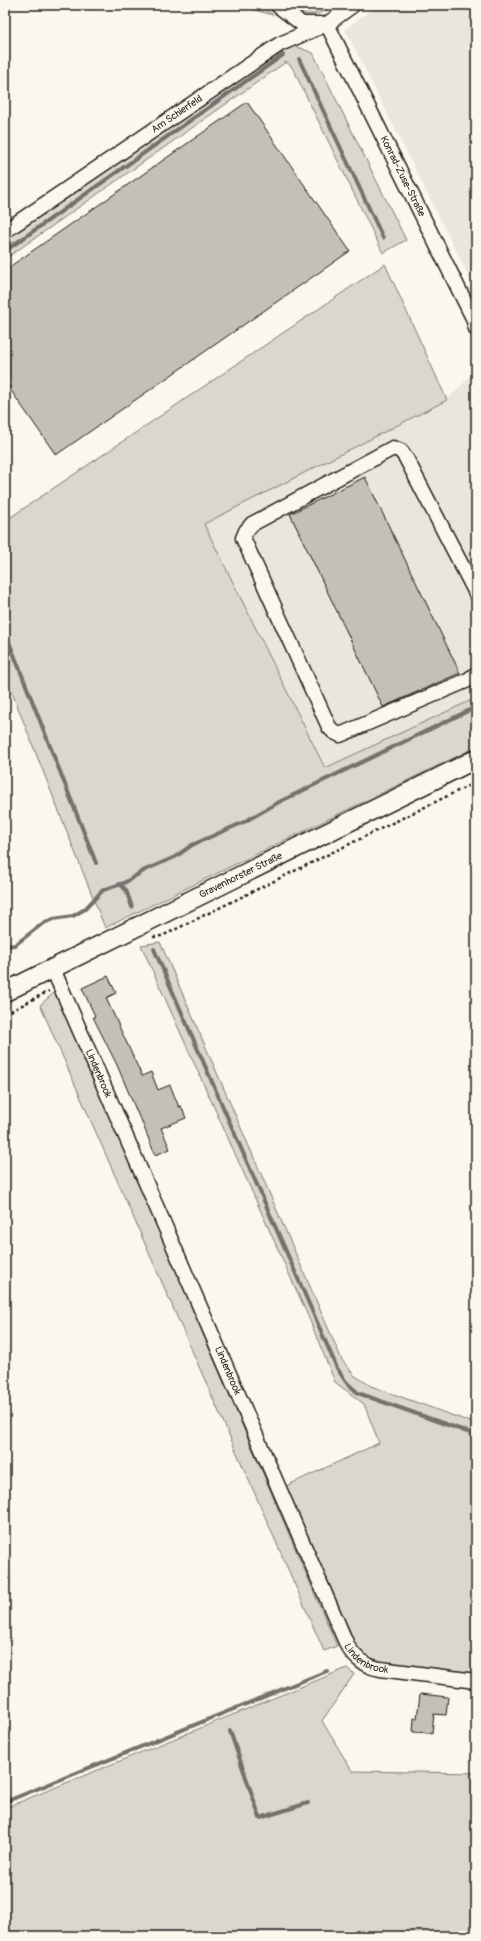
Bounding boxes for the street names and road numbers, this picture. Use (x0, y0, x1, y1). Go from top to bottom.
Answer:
street label: Am Schierfeld (149, 92, 205, 136)
street label: Konrad-Zuse-Straße (378, 134, 428, 219)
street label: Gravenhorster Straße (197, 850, 284, 901)
street label: Lindenbrook (83, 1047, 115, 1100)
street label: Lindenbrook (212, 1345, 244, 1397)
street label: Lindenbrook (341, 1642, 390, 1676)

